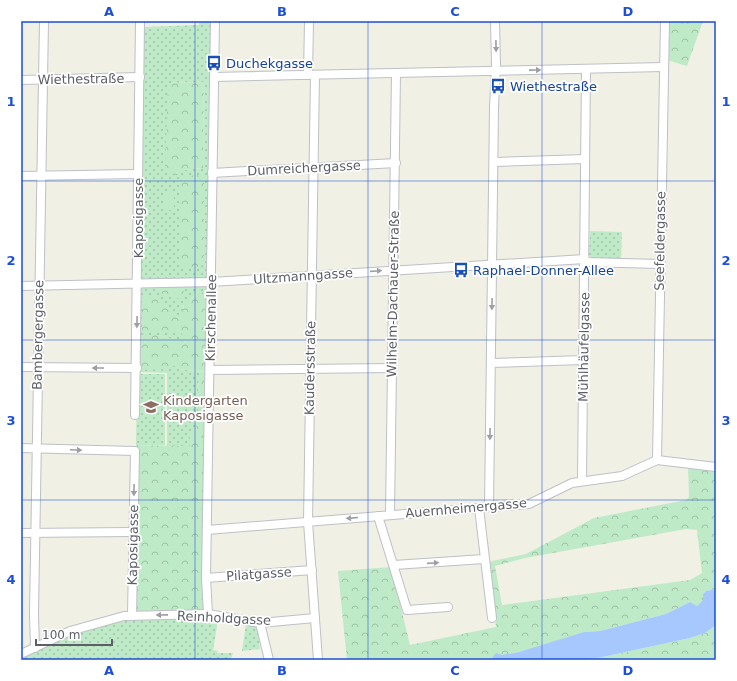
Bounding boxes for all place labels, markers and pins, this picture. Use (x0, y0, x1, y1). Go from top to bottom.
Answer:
bus stop icon: Duchekgasse (205, 54, 223, 72)
place label: Duchekgasse (226, 56, 313, 71)
bus stop icon: Wiethestraße (489, 77, 507, 95)
place label: Wiethestraße (510, 79, 597, 94)
bus stop icon: Raphael-Donner-Allee (452, 261, 470, 279)
place label: Raphael-Donner-Allee (473, 263, 614, 278)
place label: Kindergarten Kaposigasse (163, 393, 248, 423)
school or university icon: Kindergarten Kaposigasse (142, 398, 160, 416)

